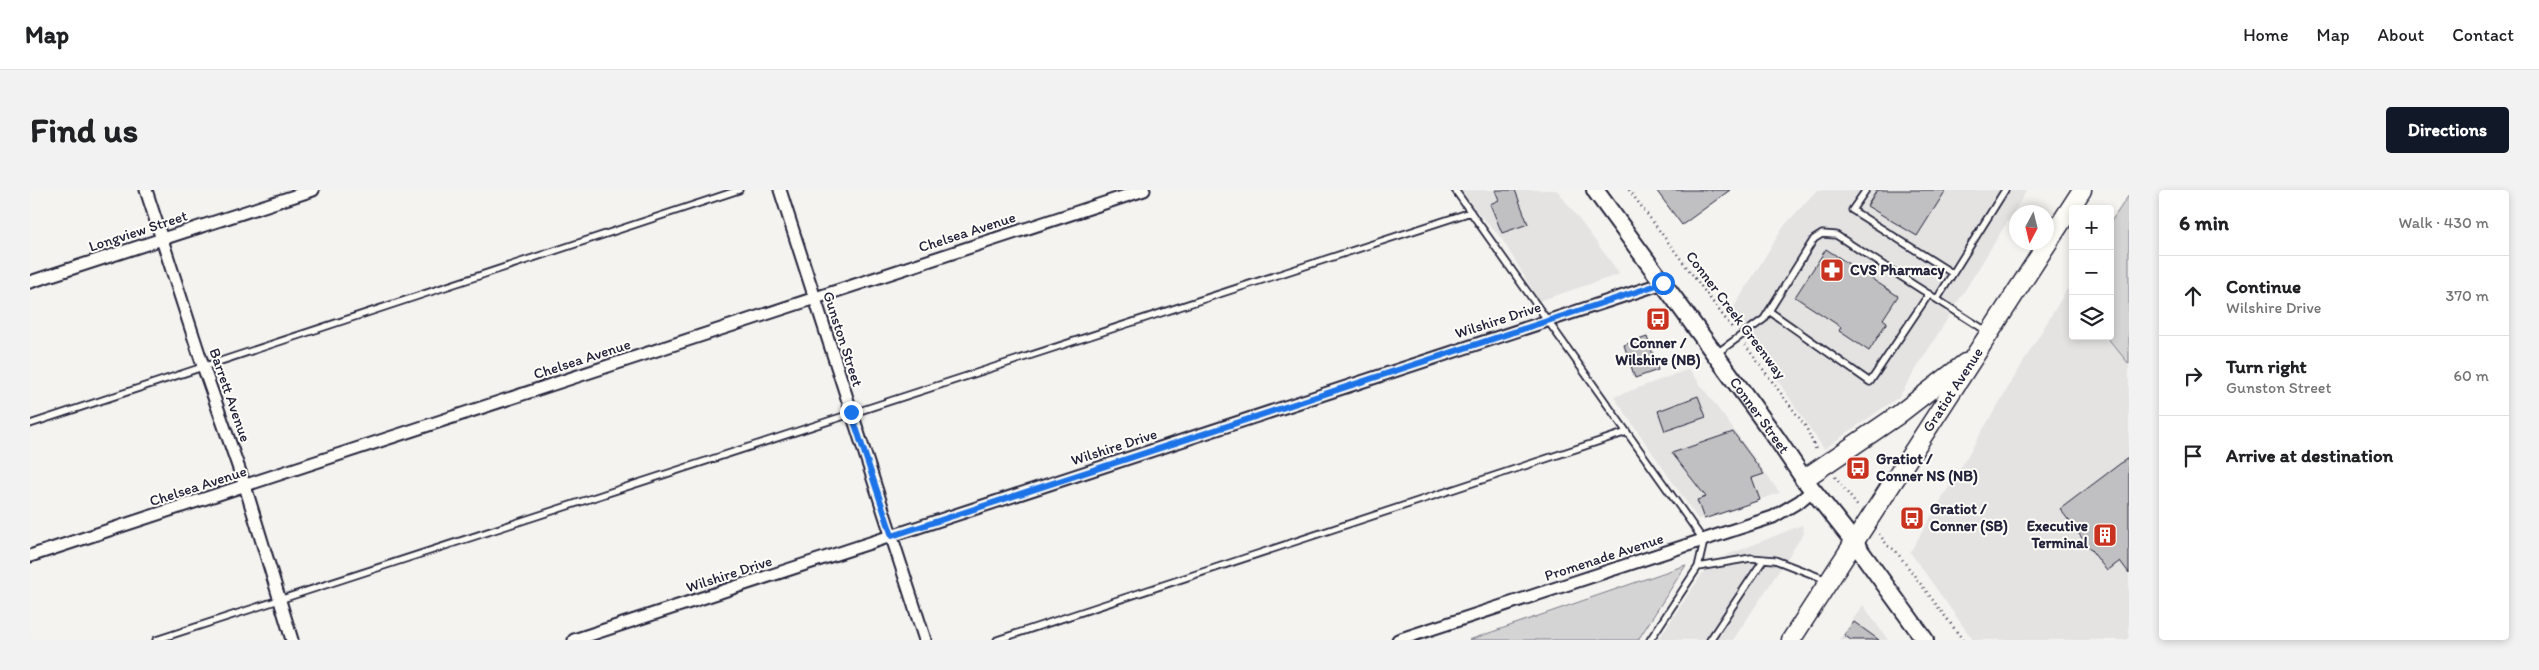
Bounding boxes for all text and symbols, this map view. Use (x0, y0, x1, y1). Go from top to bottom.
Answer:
text: Map (25, 20, 69, 49)
text: Home (2243, 24, 2289, 46)
text: Map (2317, 24, 2350, 46)
text: About (2378, 24, 2424, 46)
text: Contact (2452, 24, 2514, 46)
button: Directions (2386, 107, 2509, 153)
text: Find us (30, 109, 138, 151)
north arrow (2009, 205, 2054, 250)
map controls (2069, 205, 2114, 340)
button: + (2069, 205, 2114, 250)
street label: Longview Street (86, 206, 190, 255)
street label: Chelsea Avenue (916, 208, 1018, 256)
text: 6 min (2179, 210, 2229, 235)
text: Walk · 430 m (2399, 213, 2489, 232)
street label: Conner Creek Greenway (1682, 248, 1790, 382)
button: − (2069, 250, 2114, 295)
pharmacy icon: CVS Pharmacy (1819, 257, 1845, 283)
place label: CVS Pharmacy (1850, 261, 1945, 280)
route start (1652, 272, 1675, 295)
text: Continue (2226, 275, 2301, 298)
icon: ahead (2179, 282, 2207, 310)
text: 370 m (2445, 286, 2489, 305)
street label: Gunston Street (819, 289, 867, 389)
button: layers (2069, 295, 2114, 340)
street label: Wilshire Drive (1453, 298, 1543, 342)
text: Wilshire Drive (2226, 298, 2321, 317)
bus stop icon: Conner / Wilshire (NB) (1645, 306, 1671, 332)
place label: Conner / Wilshire (NB) (1615, 334, 1701, 370)
street label: Chelsea Avenue (531, 335, 633, 383)
street label: Gratiot Avenue (1919, 344, 1987, 435)
street label: Barrett Avenue (206, 346, 254, 444)
text: Turn right (2226, 355, 2307, 378)
icon: right (2179, 362, 2207, 390)
text: 60 m (2454, 366, 2489, 385)
street label: Conner Street (1726, 374, 1793, 457)
text: Gunston Street (2226, 378, 2332, 397)
route end (840, 401, 863, 424)
street label: Wilshire Drive (1069, 425, 1159, 469)
icon: arrive (2179, 442, 2207, 470)
text: Arrive at destination (2226, 444, 2393, 467)
place label: Gratiot / Conner NS (NB) (1876, 450, 1978, 486)
bus stop icon: Gratiot / Conner NS (NB) (1845, 455, 1871, 481)
street label: Chelsea Avenue (147, 462, 249, 510)
place label: Gratiot / Conner (SB) (1930, 500, 2008, 536)
bus stop icon: Gratiot / Conner (SB) (1899, 505, 1925, 531)
place label: Executive Terminal (2027, 517, 2089, 552)
building icon: Executive Terminal (2092, 522, 2118, 548)
street label: Promenade Avenue (1542, 529, 1666, 585)
street label: Wilshire Drive (684, 552, 774, 596)

